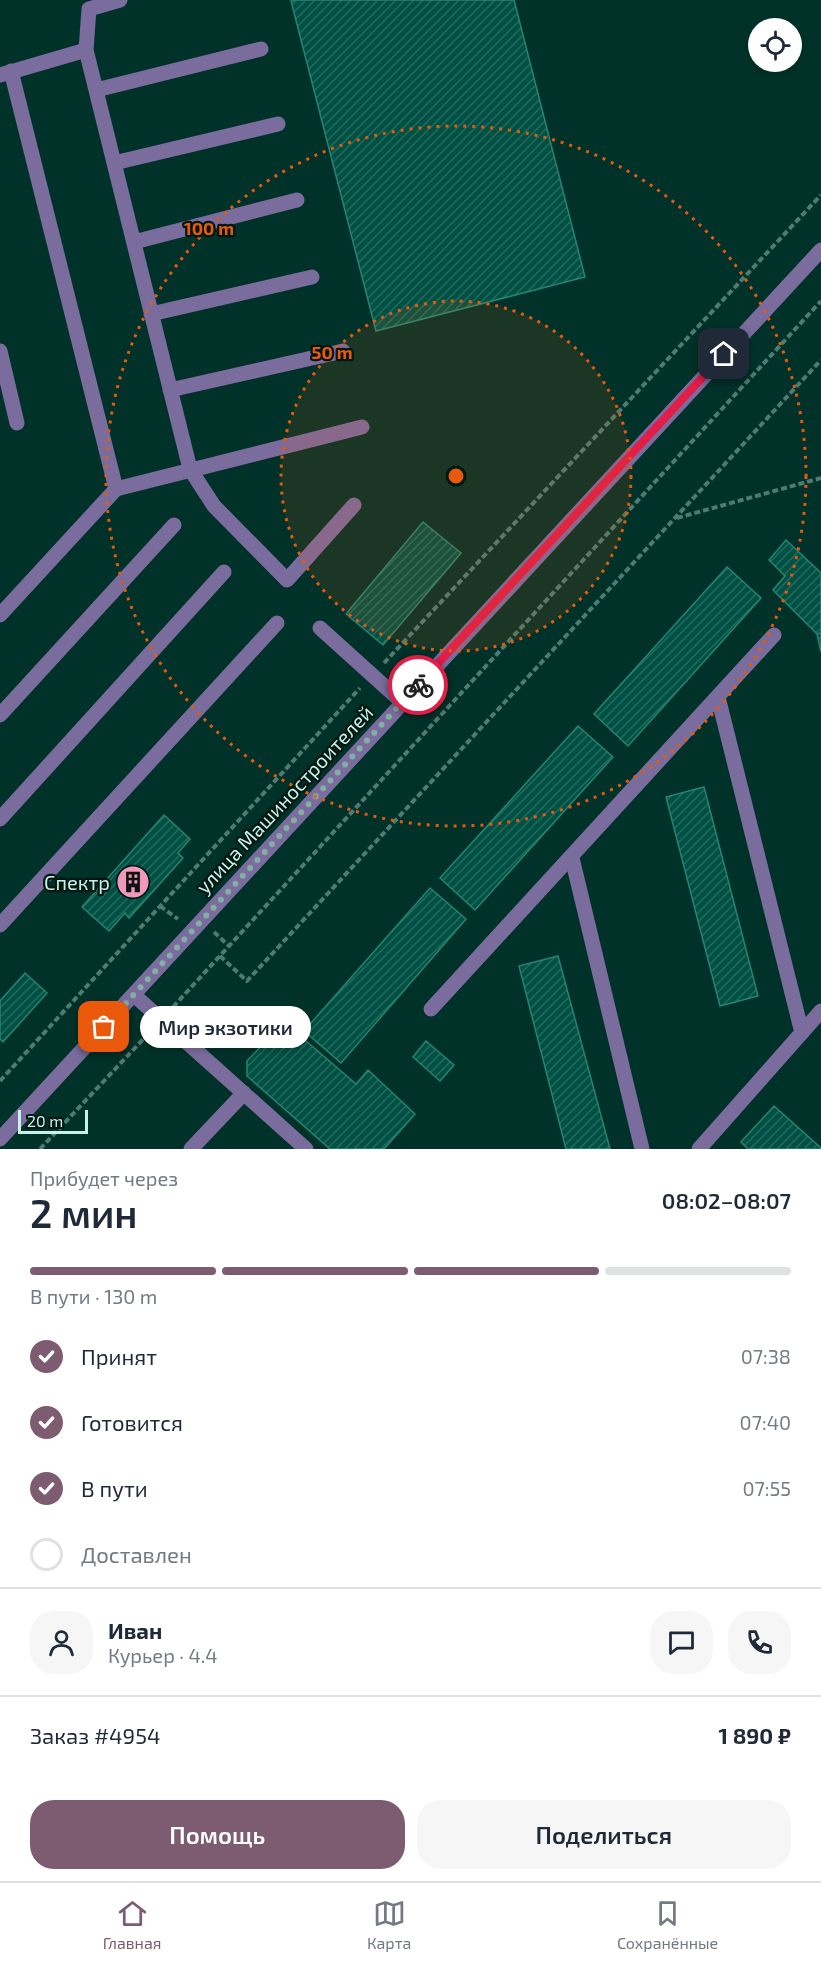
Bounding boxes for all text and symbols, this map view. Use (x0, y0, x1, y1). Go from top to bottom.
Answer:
map controls (748, 18, 802, 72)
button: locate (748, 18, 802, 72)
text: 100 m (184, 217, 234, 239)
pin (698, 328, 749, 379)
icon: home (707, 337, 740, 370)
text: 50 m (311, 341, 353, 363)
centre of rings (446, 466, 466, 486)
courier (388, 655, 448, 715)
icon: bike (402, 669, 435, 702)
street label: улица Машиностроителей (190, 700, 378, 899)
building icon: Спектр (115, 864, 151, 900)
place label: Спектр (44, 870, 110, 894)
pin (78, 1001, 129, 1052)
callout: Мир экзотики (140, 1006, 311, 1048)
icon: bag (87, 1010, 120, 1043)
text: Мир экзотики (158, 1015, 293, 1039)
scale bar (18, 1107, 88, 1134)
text: 20 m (27, 1111, 63, 1130)
text: Прибудет через (30, 1166, 178, 1190)
text: 08:02–08:07 (662, 1187, 791, 1213)
text: 2 мин (30, 1189, 137, 1236)
text: В пути · 130 m (30, 1284, 157, 1308)
icon: check (30, 1340, 63, 1373)
text: Принят (81, 1343, 157, 1369)
text: 07:38 (741, 1344, 791, 1368)
icon: check (30, 1406, 63, 1439)
text: Готовится (81, 1409, 183, 1435)
text: 07:40 (740, 1410, 791, 1434)
icon: check (30, 1472, 63, 1505)
text: В пути (81, 1475, 148, 1501)
text: 07:55 (743, 1476, 791, 1500)
text: Доставлен (81, 1541, 192, 1567)
button: person (30, 1611, 93, 1674)
button: chat (650, 1611, 713, 1674)
button: phone (728, 1611, 791, 1674)
text: Иван (108, 1617, 162, 1643)
text: Курьер · 4.4 (108, 1643, 217, 1667)
text: Заказ #4954 (30, 1722, 161, 1748)
text: 1 890 ₽ (718, 1722, 791, 1748)
button: Помощь (30, 1800, 405, 1869)
button: Поделиться (417, 1800, 791, 1869)
tab: Главная (103, 1897, 161, 1952)
tab: Карта (367, 1897, 411, 1952)
tab: Сохранённые (617, 1897, 718, 1952)

